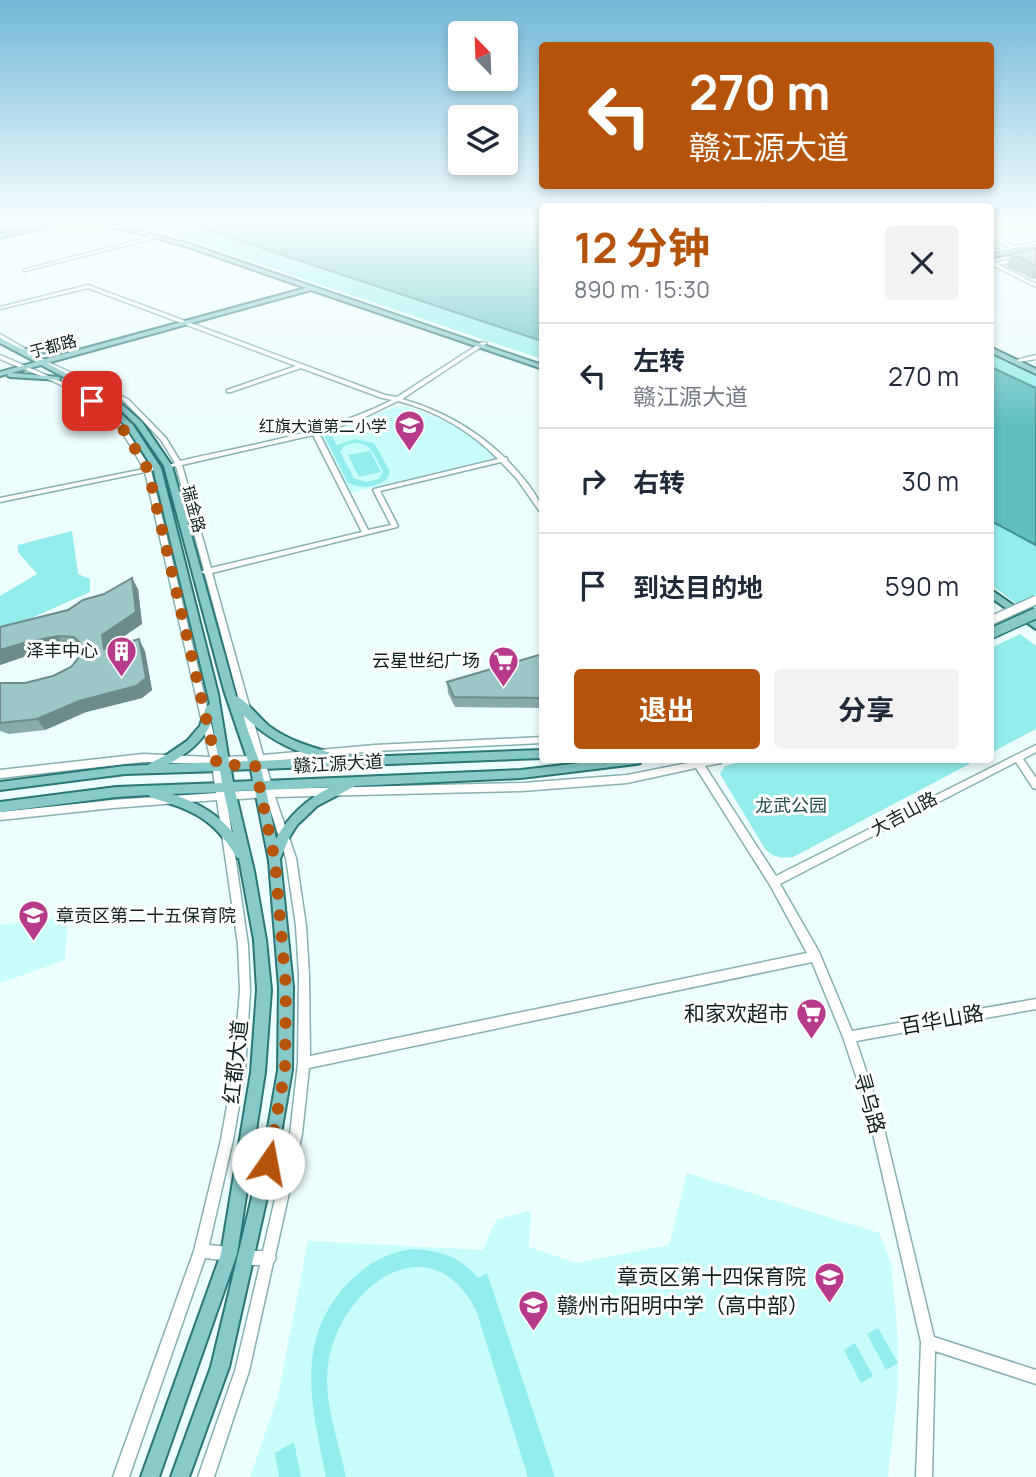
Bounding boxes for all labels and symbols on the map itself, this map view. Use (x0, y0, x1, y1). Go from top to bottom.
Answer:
north arrow (448, 21, 518, 91)
street label: 于都路 (27, 329, 79, 363)
pin (62, 371, 122, 431)
school or university icon: 红旗大道第二小学 (393, 409, 427, 453)
place label: 红旗大道第二小学 (259, 415, 387, 437)
street label: 瑞金路 (177, 483, 211, 535)
building icon: 泽丰中心 (104, 634, 138, 678)
place label: 泽丰中心 (26, 638, 98, 662)
supermarket icon: 云星世纪广场 (486, 644, 520, 688)
place label: 云星世纪广场 (372, 648, 480, 672)
street label: 赣江源大道 (292, 749, 384, 777)
street label: 大吉山路 (866, 786, 941, 841)
park label: 龙武公园 (755, 793, 827, 817)
school or university icon: 章贡区第二十五保育院 (16, 899, 50, 943)
place label: 章贡区第二十五保育院 (56, 903, 236, 927)
supermarket icon: 和家欢超市 (795, 997, 829, 1041)
street label: 百华山路 (898, 998, 986, 1040)
place label: 和家欢超市 (684, 999, 789, 1027)
street label: 红都大道 (217, 1019, 253, 1105)
street label: 寻乌路 (848, 1069, 892, 1137)
position arrow (231, 1126, 305, 1200)
school or university icon: 章贡区第十四保育院 (812, 1260, 846, 1304)
place label: 章贡区第十四保育院 (617, 1262, 806, 1290)
school or university icon: 赣州市阳明中学（高中部） (517, 1289, 551, 1333)
place label: 赣州市阳明中学（高中部） (557, 1291, 809, 1319)

